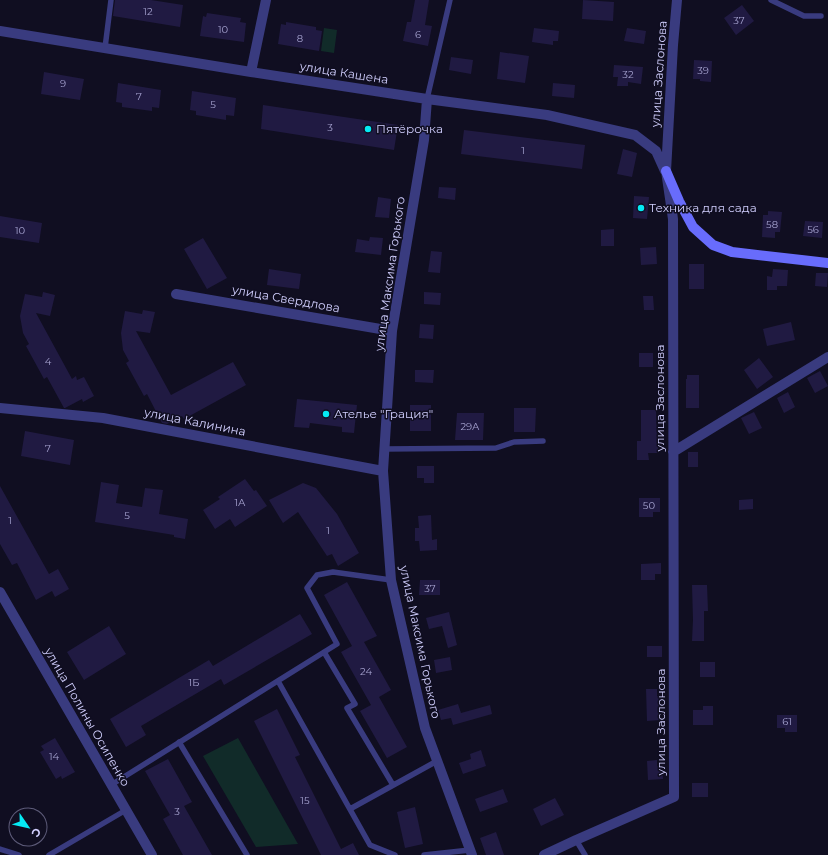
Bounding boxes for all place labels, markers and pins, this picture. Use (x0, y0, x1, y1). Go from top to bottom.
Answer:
place label: Пятёрочка (376, 121, 443, 136)
marker: Пятёрочка (363, 124, 373, 134)
place label: Техника для сада (649, 200, 757, 215)
marker: Техника для сада (636, 203, 646, 213)
place label: Ателье "Грация" (334, 406, 433, 421)
marker: Ателье "Грация" (321, 409, 331, 419)

